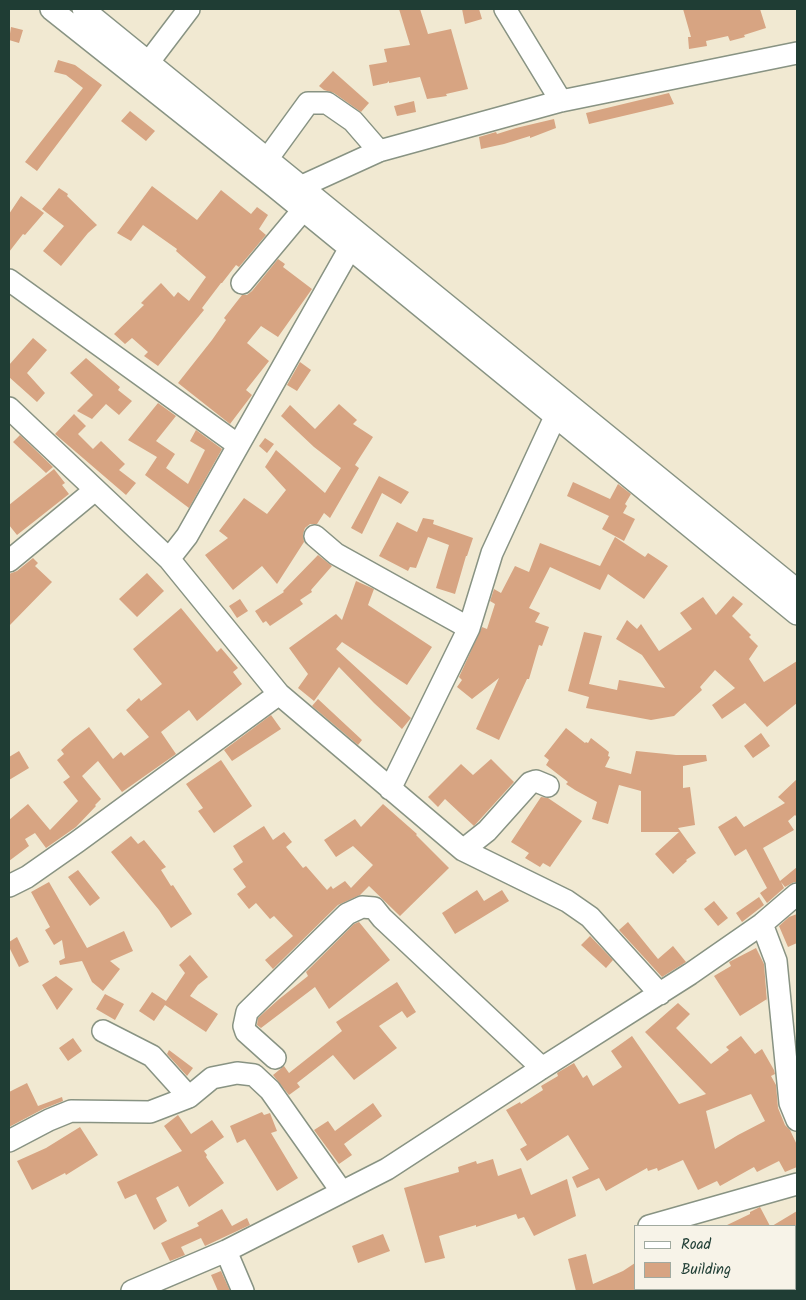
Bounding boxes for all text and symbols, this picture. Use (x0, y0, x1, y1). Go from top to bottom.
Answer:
legend (634, 1225, 796, 1290)
text: Road (681, 1233, 711, 1257)
text: Building (681, 1258, 731, 1282)

